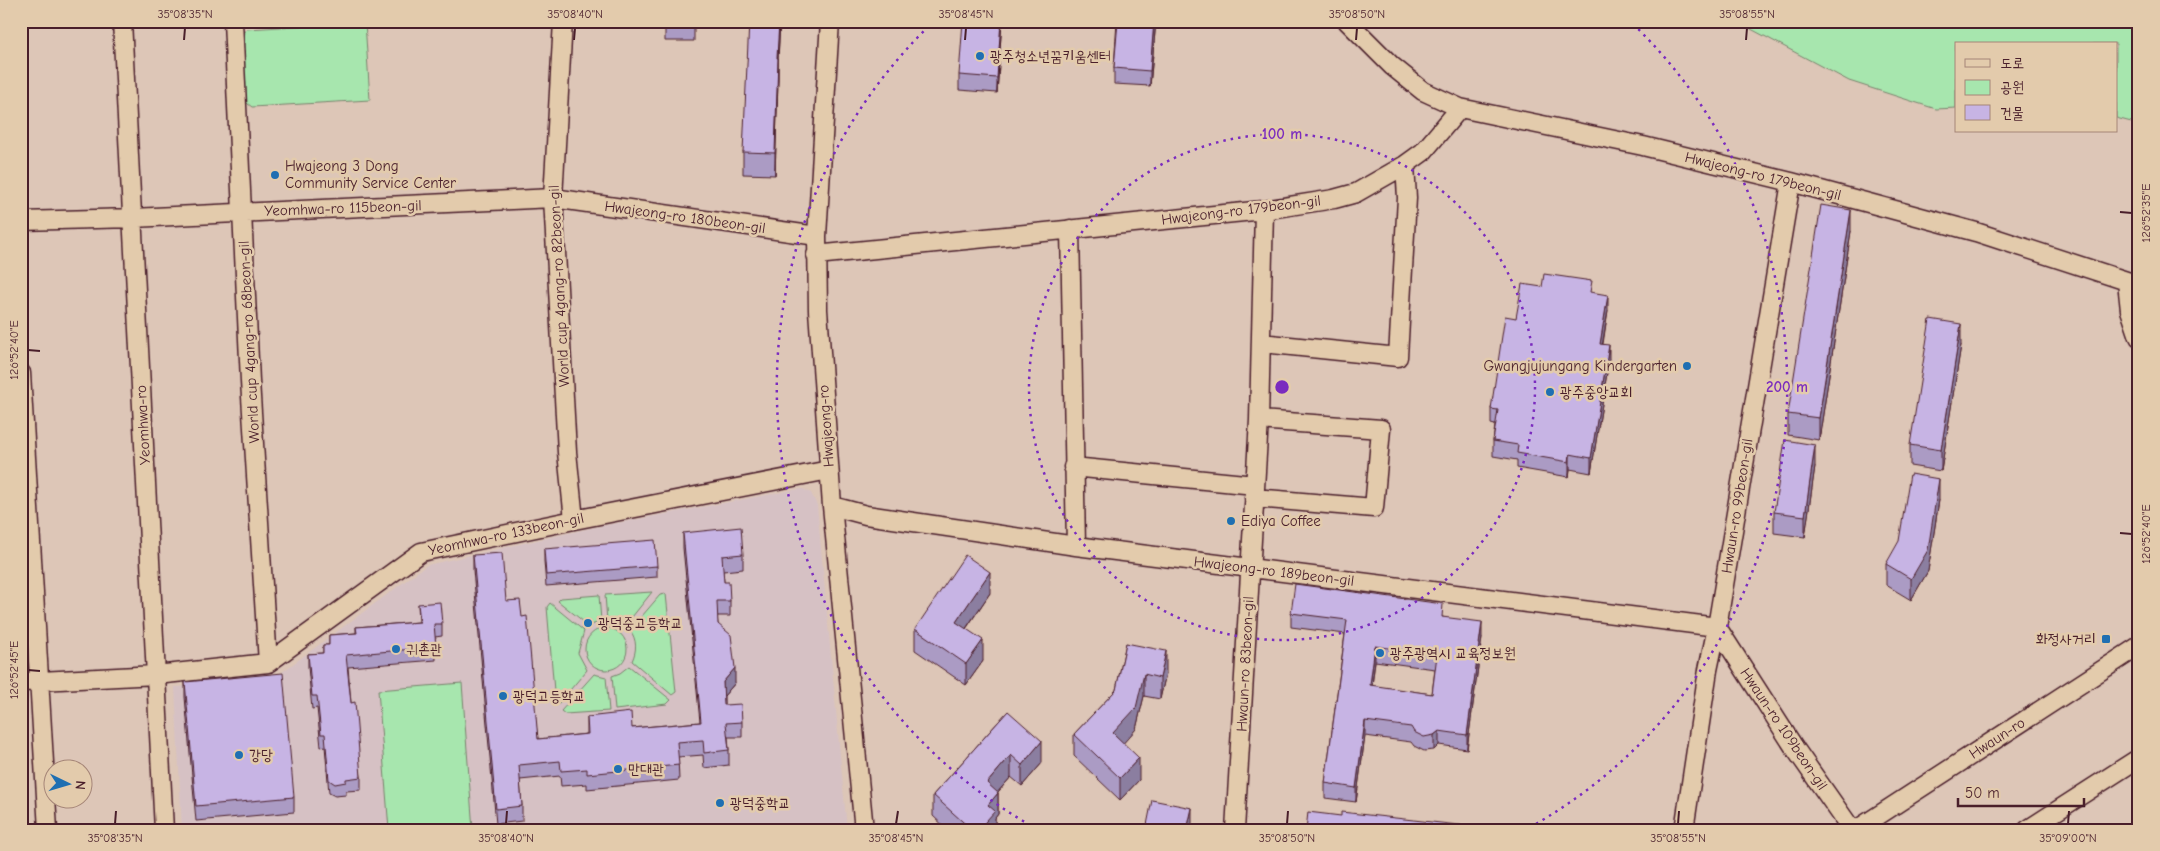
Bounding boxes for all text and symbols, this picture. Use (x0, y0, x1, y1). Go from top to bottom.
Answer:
text: 35°08'35"N (157, 7, 213, 21)
text: 35°08'40"N (547, 7, 603, 21)
text: 35°08'45"N (939, 7, 993, 21)
text: 35°08'50"N (1329, 7, 1385, 21)
text: 35°08'55"N (1719, 7, 1775, 21)
legend (1955, 42, 2118, 132)
place label: 광주청소년꿈키움센터 (990, 47, 1111, 65)
marker: 광주청소년꿈키움센터 (974, 50, 986, 62)
text: 도로 (2000, 54, 2024, 72)
text: 공원 (2000, 78, 2024, 96)
text: 건물 (2000, 104, 2024, 122)
text: 100 m (1262, 125, 1302, 143)
street label: Hwajeong-ro 179beon-gil (1683, 148, 1843, 204)
place label: Hwajeong 3 Dong Community Service Center (285, 157, 456, 192)
marker: Hwajeong 3 Dong Community Service Center (269, 169, 281, 181)
text: 126°52'35"E (2139, 184, 2153, 242)
street label: World cup 4gang-ro 82beon-gil (545, 185, 573, 387)
street label: Hwajeong-ro 179beon-gil (1160, 191, 1322, 229)
street label: Yeomhwa-ro 115beon-gil (264, 196, 422, 220)
street label: Hwajeong-ro 180beon-gil (603, 197, 767, 237)
street label: World cup 4gang-ro 68beon-gil (235, 240, 263, 444)
text: 126°52'40"E (7, 320, 21, 380)
place label: Gwangjujungang Kindergarten (1484, 357, 1677, 375)
marker: Gwangjujungang Kindergarten (1681, 360, 1693, 372)
centre of rings (1273, 378, 1291, 396)
text: 200 m (1766, 378, 1808, 396)
place label: 광주중앙교회 (1560, 383, 1632, 401)
street label: Hwajeong-ro (814, 384, 838, 468)
street label: Yeomhwa-ro (132, 385, 154, 465)
marker: 광주중앙교회 (1544, 386, 1556, 398)
street label: Hwaun-ro 99beon-gil (1717, 437, 1757, 575)
text: 126°52'40"E (2139, 504, 2153, 564)
street label: Yeomhwa-ro 133beon-gil (427, 509, 585, 559)
place label: Ediya Coffee (1241, 512, 1321, 530)
marker: Ediya Coffee (1225, 515, 1237, 527)
street label: Hwajeong-ro 189beon-gil (1193, 552, 1355, 590)
street label: Hwaun-ro 83beon-gil (1232, 596, 1258, 732)
place label: 광덕중고등학교 (598, 614, 683, 632)
marker: 광덕중고등학교 (582, 617, 594, 629)
place label: 화정사거리 (2036, 630, 2096, 648)
marker: 화정사거리 (2100, 633, 2112, 645)
place label: 귀촌관 (406, 640, 442, 658)
text: 126°52'45"E (7, 641, 21, 699)
marker: 귀촌관 (390, 643, 402, 655)
place label: 광주광역시 교육정보원 (1390, 644, 1516, 662)
marker: 광주광역시 교육정보원 (1374, 647, 1386, 659)
street label: Hwaun-ro 109beon-gil (1736, 665, 1832, 793)
place label: 광덕고등학교 (513, 687, 585, 705)
marker: 광덕고등학교 (497, 690, 509, 702)
street label: Hwaun-ro (1966, 713, 2028, 763)
place label: 강당 (249, 746, 273, 764)
marker: 강당 (233, 749, 245, 761)
north arrow (42, 758, 92, 808)
place label: 만대관 (628, 760, 664, 778)
marker: 만대관 (612, 763, 624, 775)
scale bar (1958, 776, 2084, 808)
text: N (72, 780, 89, 790)
text: 50 m (1965, 784, 2000, 802)
place label: 광덕중학교 (730, 794, 790, 812)
marker: 광덕중학교 (714, 797, 726, 809)
text: 35°08'35"N (87, 831, 143, 845)
text: 35°08'40"N (478, 831, 534, 845)
text: 35°08'45"N (869, 831, 923, 845)
text: 35°08'50"N (1259, 831, 1315, 845)
text: 35°08'55"N (1650, 831, 1706, 845)
text: 35°09'00"N (2039, 831, 2097, 845)

